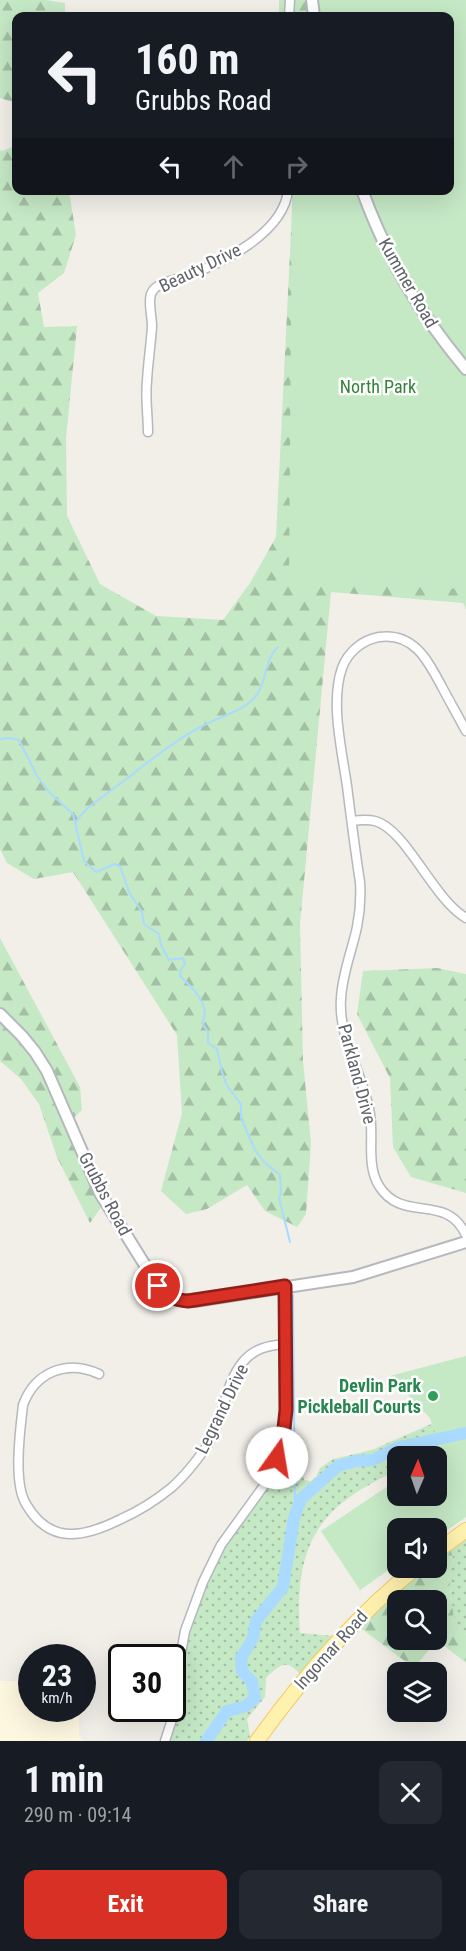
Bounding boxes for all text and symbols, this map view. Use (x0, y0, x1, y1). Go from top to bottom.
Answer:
text: 160 m (135, 35, 240, 84)
icon: left (36, 36, 114, 114)
text: Grubbs Road (135, 85, 272, 117)
icon: left (154, 150, 187, 183)
icon: ahead (217, 150, 250, 183)
icon: right (280, 150, 313, 183)
street label: Kummer Road (374, 234, 442, 331)
street label: Beauty Drive (155, 239, 244, 296)
park label: North Park (340, 376, 416, 397)
street label: Parkland Drive (334, 1022, 381, 1126)
street label: Grubbs Road (75, 1149, 136, 1239)
pin (132, 1260, 183, 1311)
icon: arrive (141, 1269, 174, 1302)
street label: Legrand Drive (191, 1360, 252, 1457)
place label: Devlin Park Pickleball Courts (297, 1375, 421, 1417)
marker: Devlin Park Pickleball Courts (426, 1389, 440, 1403)
position arrow (245, 1426, 309, 1490)
north arrow (387, 1446, 447, 1506)
map controls (387, 1446, 447, 1722)
button: sound (387, 1518, 447, 1578)
button: search (387, 1590, 447, 1650)
street label: Ingomar Road (290, 1606, 372, 1694)
speed limit sign: 30 (108, 1644, 186, 1722)
text: 23 (42, 1658, 72, 1693)
button: layers (387, 1662, 447, 1722)
text: km/h (42, 1689, 72, 1707)
text: 1 min (24, 1759, 104, 1801)
button: close (379, 1761, 442, 1824)
text: 290 m · 09:14 (24, 1803, 131, 1827)
button: Exit (24, 1870, 227, 1939)
button: Share (239, 1870, 442, 1939)

